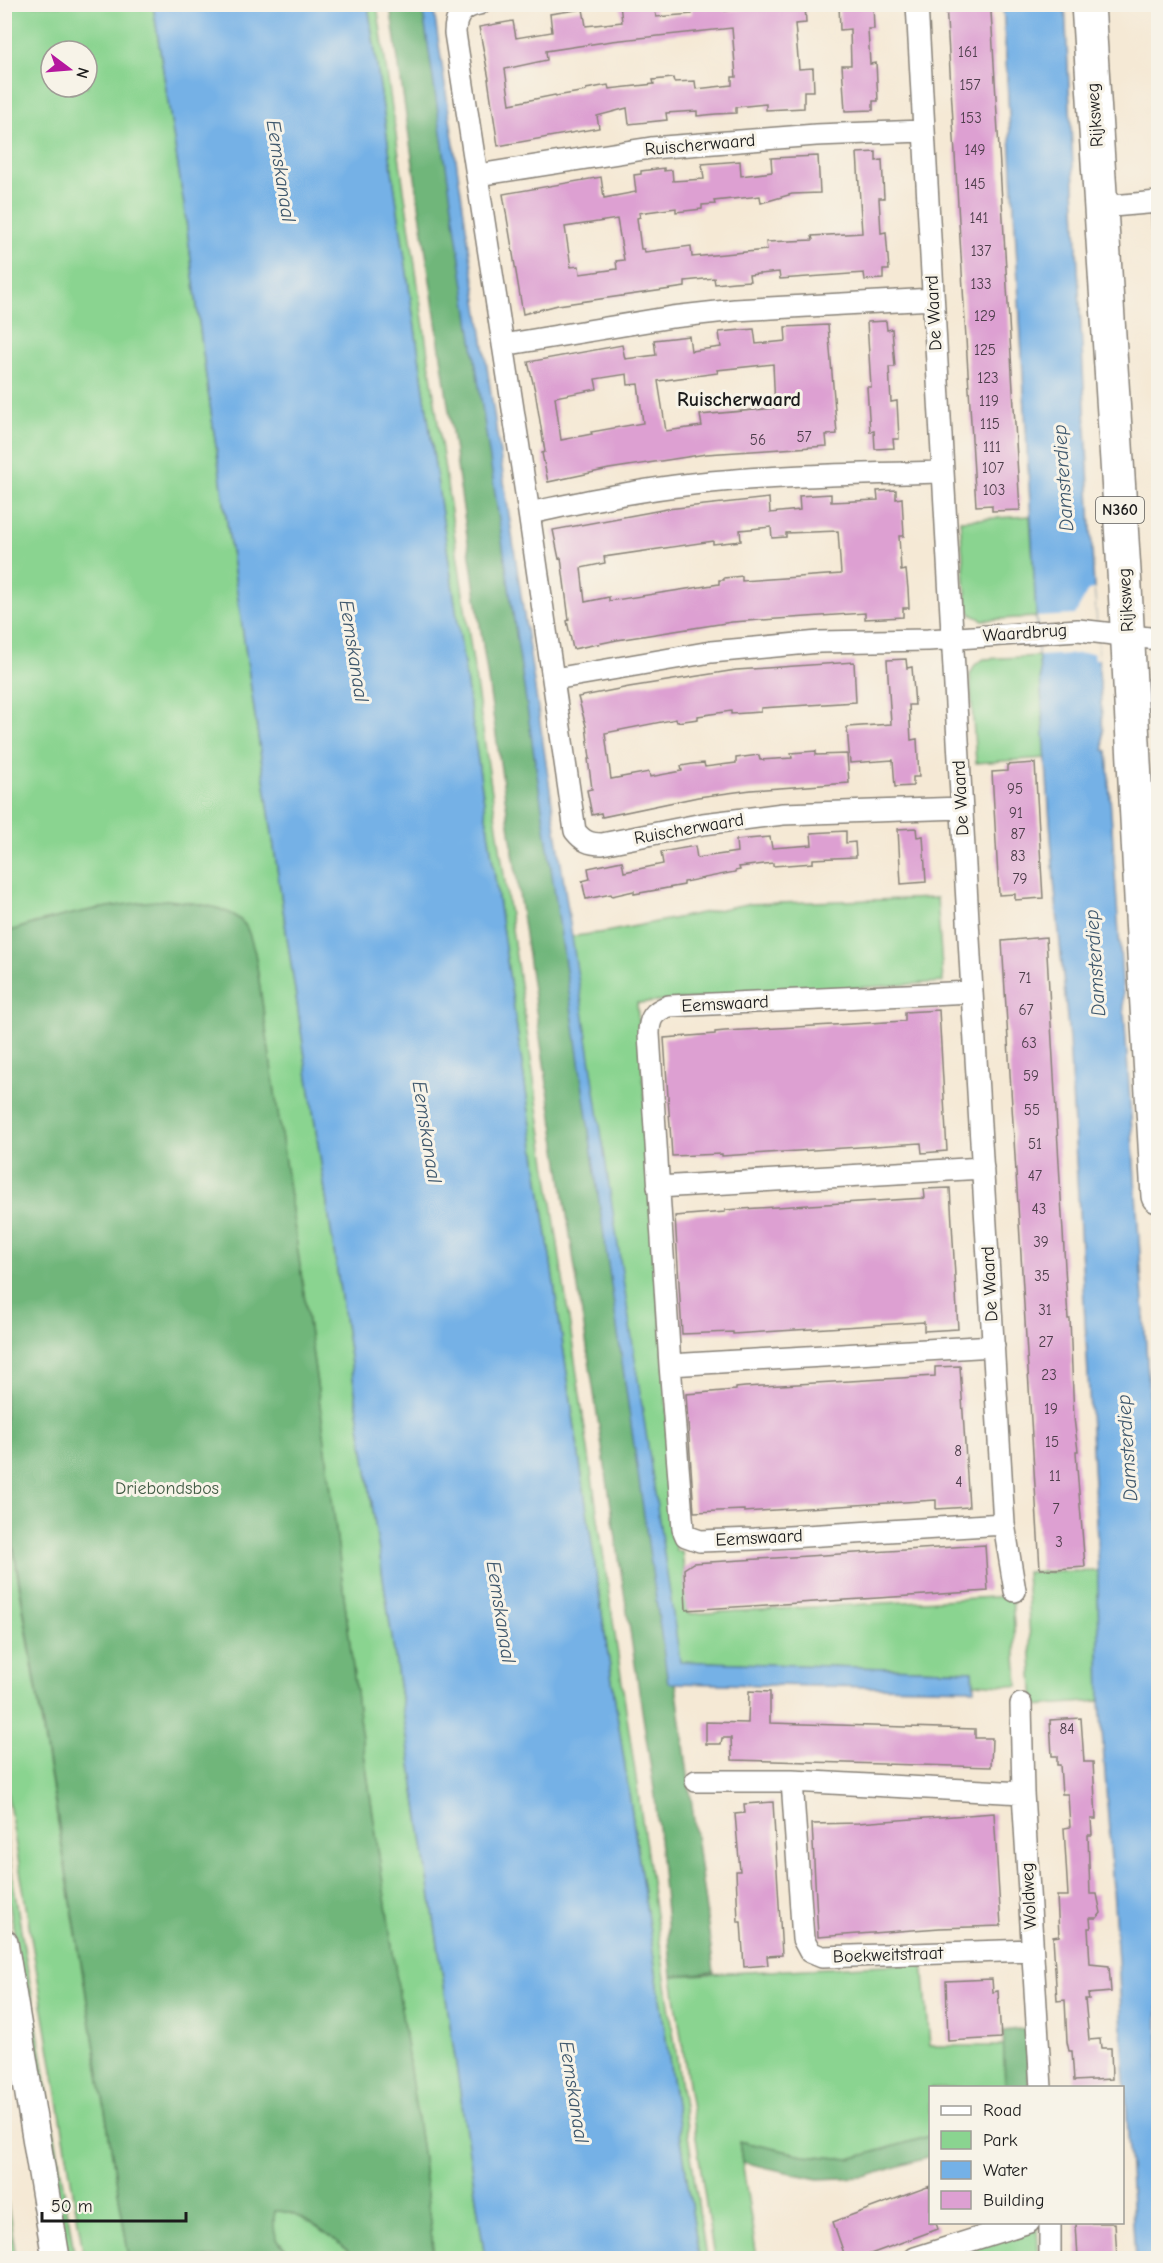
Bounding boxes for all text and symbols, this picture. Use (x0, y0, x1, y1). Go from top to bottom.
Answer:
north arrow (39, 39, 99, 99)
house number: 161 (958, 43, 978, 61)
text: N (72, 65, 93, 80)
house number: 157 (959, 76, 981, 94)
street label: Rijksweg (1082, 82, 1108, 148)
house number: 153 (960, 109, 982, 127)
water label: Eemskanaal (262, 118, 301, 224)
street label: Ruischerwaard (644, 130, 756, 160)
house number: 149 (964, 141, 986, 159)
house number: 145 (964, 175, 986, 193)
house number: 141 (969, 209, 989, 227)
house number: 137 (971, 242, 991, 260)
street label: De Waard (922, 275, 946, 351)
house number: 133 (970, 275, 992, 293)
house number: 129 (974, 307, 996, 325)
house number: 125 (974, 341, 996, 359)
house number: 123 (977, 369, 999, 387)
district label: Ruischerwaard (677, 388, 801, 411)
house number: 119 (979, 392, 999, 410)
house number: 115 (980, 415, 1000, 433)
water label: Damsterdiep (1048, 424, 1078, 532)
house number: 57 (796, 428, 812, 446)
house number: 56 (750, 431, 766, 449)
house number: 111 (983, 438, 1001, 456)
house number: 107 (982, 459, 1004, 477)
house number: 103 (983, 481, 1005, 499)
road number: N360 (1096, 497, 1144, 523)
street label: Rijksweg (1114, 567, 1138, 633)
water label: Eemskanaal (335, 598, 374, 704)
street label: Waardbrug (982, 620, 1068, 646)
street label: De Waard (949, 760, 973, 836)
house number: 95 (1007, 780, 1023, 798)
house number: 91 (1009, 804, 1023, 822)
street label: Ruischerwaard (632, 809, 746, 849)
house number: 87 (1011, 825, 1025, 843)
house number: 83 (1010, 847, 1026, 865)
house number: 79 (1012, 870, 1028, 888)
water label: Damsterdiep (1080, 909, 1110, 1017)
house number: 71 (1018, 969, 1032, 987)
street label: Eemswaard (681, 991, 769, 1017)
house number: 67 (1018, 1001, 1034, 1019)
house number: 63 (1021, 1034, 1037, 1052)
house number: 59 (1023, 1067, 1039, 1085)
water label: Eemskanaal (408, 1079, 447, 1185)
house number: 55 (1024, 1101, 1040, 1119)
house number: 51 (1028, 1135, 1042, 1153)
house number: 47 (1028, 1167, 1042, 1185)
house number: 43 (1032, 1200, 1046, 1218)
house number: 39 (1033, 1233, 1049, 1251)
street label: De Waard (978, 1246, 1002, 1322)
house number: 35 (1034, 1267, 1050, 1285)
house number: 31 (1038, 1301, 1052, 1319)
house number: 27 (1039, 1333, 1053, 1351)
house number: 23 (1041, 1366, 1057, 1384)
water label: Damsterdiep (1112, 1394, 1142, 1502)
house number: 19 (1044, 1400, 1058, 1418)
house number: 15 (1045, 1433, 1059, 1451)
house number: 8 (954, 1442, 962, 1460)
house number: 11 (1049, 1467, 1061, 1485)
house number: 4 (955, 1473, 963, 1491)
park label: Driebondsbos (115, 1478, 219, 1499)
house number: 7 (1052, 1500, 1060, 1518)
street label: Eemswaard (715, 1525, 803, 1551)
house number: 3 (1055, 1533, 1063, 1551)
water label: Eemskanaal (482, 1559, 521, 1665)
house number: 84 (1060, 1720, 1075, 1738)
street label: Woldweg (1017, 1862, 1041, 1930)
street label: Boekweitstraat (833, 1943, 944, 1967)
water label: Eemskanaal (555, 2039, 594, 2145)
legend (929, 2086, 1124, 2224)
text: Road (983, 2100, 1022, 2121)
text: Park (983, 2130, 1018, 2151)
text: Water (983, 2160, 1028, 2181)
scale bar (42, 2185, 186, 2223)
text: Building (983, 2190, 1045, 2211)
text: 50 m (51, 2196, 93, 2217)

